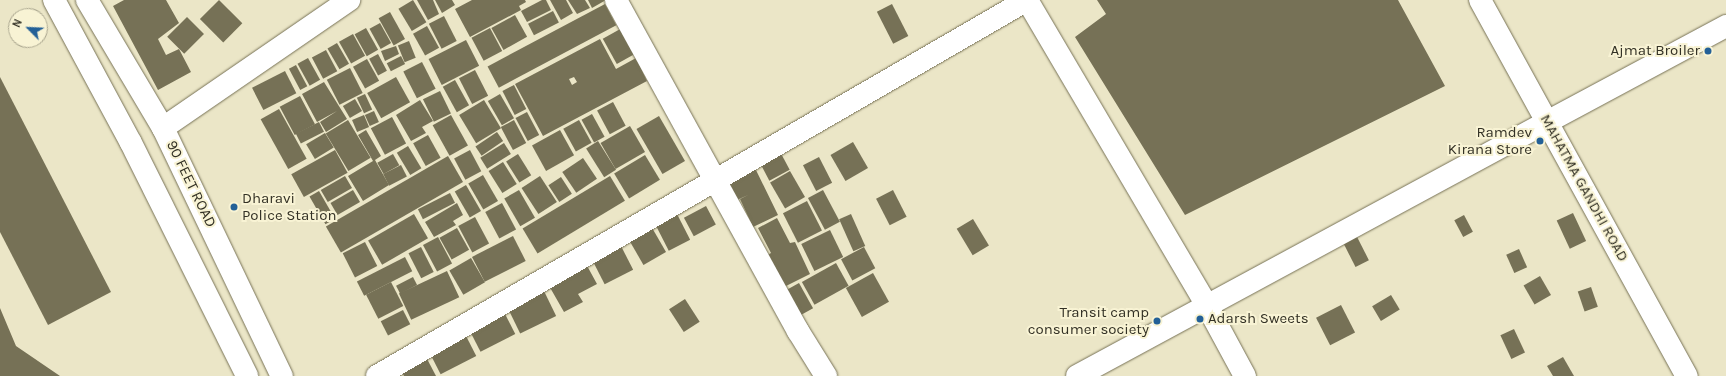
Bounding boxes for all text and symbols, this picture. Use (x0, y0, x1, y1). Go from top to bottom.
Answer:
north arrow (8, 8, 48, 48)
text: N (10, 17, 25, 30)
place label: Ajmat Broiler (1610, 42, 1700, 60)
marker: Ajmat Broiler (1703, 46, 1713, 56)
street label: MAHATMA GANDHI ROAD (1536, 111, 1632, 265)
place label: Ramdev Kirana Store (1448, 123, 1532, 158)
marker: Ramdev Kirana Store (1535, 136, 1545, 146)
street label: 90 FEET ROAD (162, 138, 220, 230)
place label: Dharavi Police Station (242, 189, 336, 224)
marker: Dharavi Police Station (229, 202, 239, 212)
place label: Transit camp consumer society (1028, 303, 1149, 338)
place label: Adarsh Sweets (1208, 310, 1309, 328)
marker: Adarsh Sweets (1195, 314, 1205, 324)
marker: Transit camp consumer society (1152, 316, 1162, 326)

